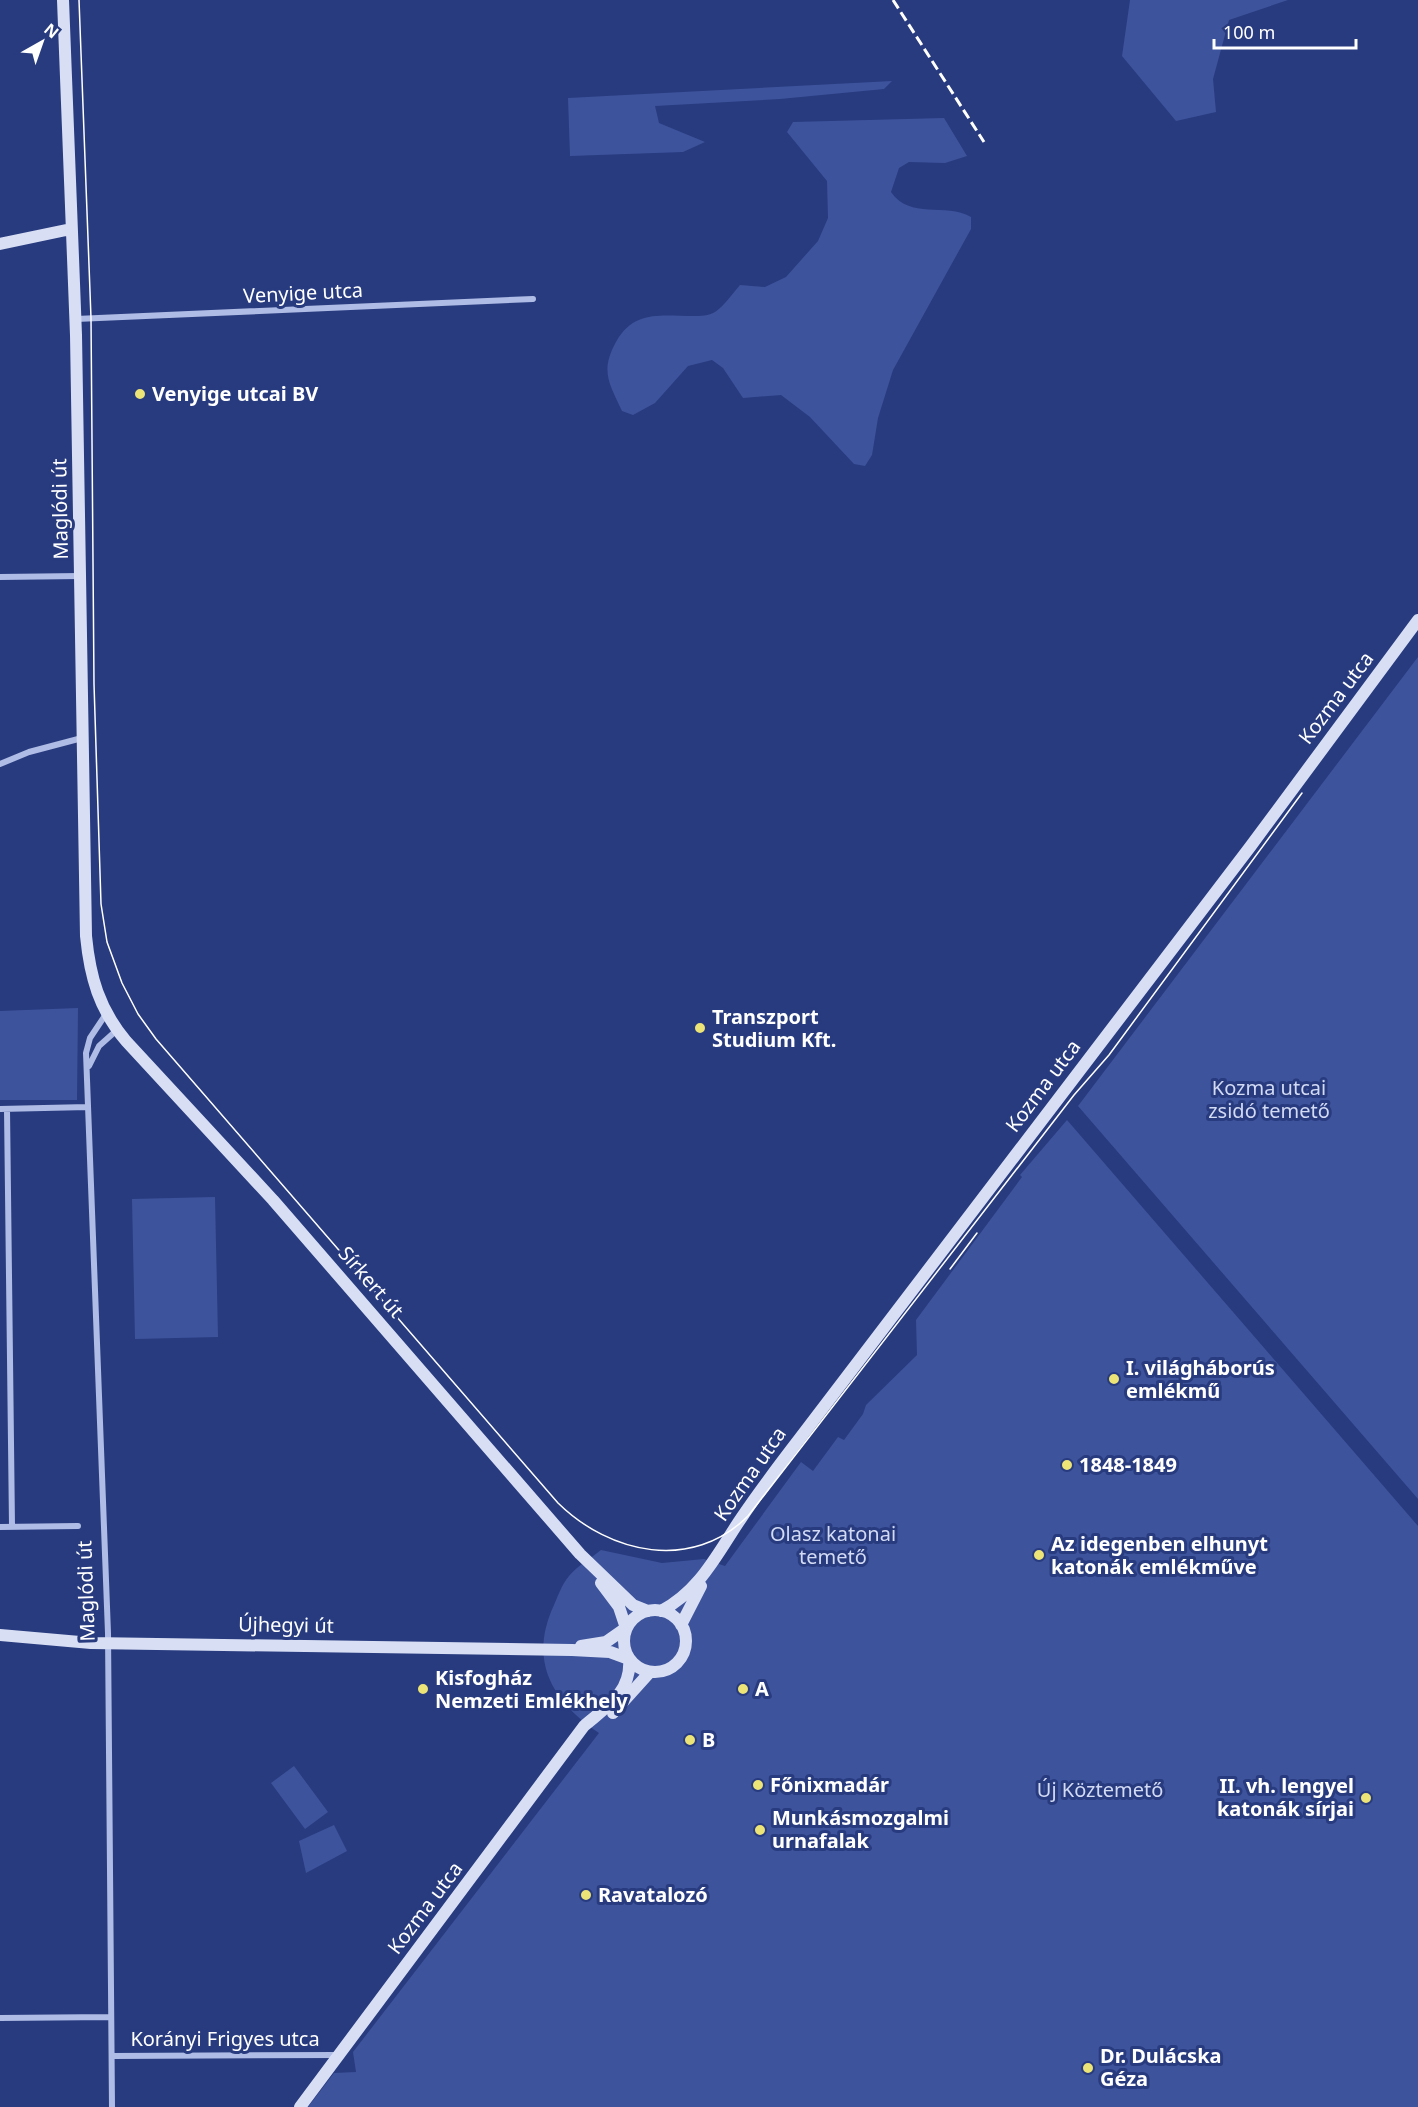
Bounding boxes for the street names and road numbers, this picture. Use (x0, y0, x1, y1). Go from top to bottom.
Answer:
street label: Venyige utca (242, 276, 363, 309)
street label: Maglódi út (45, 458, 74, 560)
street label: Kozma utca (1292, 646, 1379, 749)
street label: Kozma utca (999, 1034, 1086, 1137)
street label: Sírkert út (333, 1240, 410, 1323)
street label: Kozma utca (707, 1421, 792, 1526)
street label: Maglódi út (70, 1540, 101, 1642)
street label: Újhegyi út (238, 1610, 334, 1639)
street label: Kozma utca (381, 1856, 468, 1959)
street label: Korányi Frigyes utca (130, 2025, 320, 2052)

